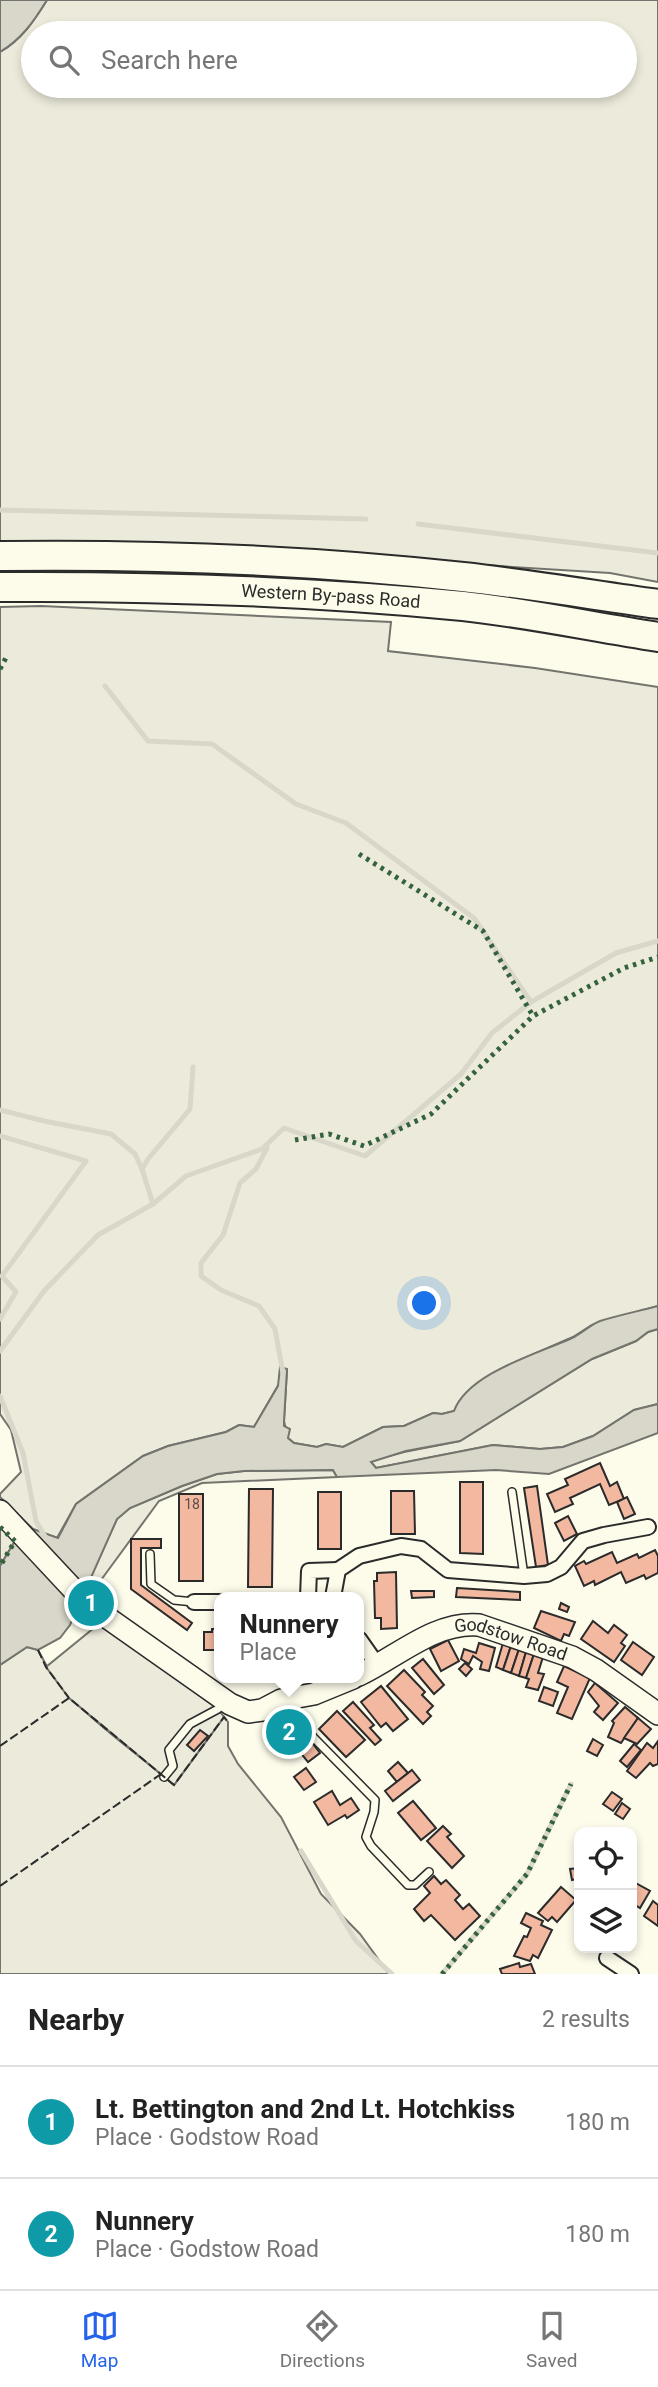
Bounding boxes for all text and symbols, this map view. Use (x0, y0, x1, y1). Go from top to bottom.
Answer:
search box (21, 21, 637, 98)
icon: search (45, 41, 83, 79)
text: Search here (101, 45, 238, 75)
street label: Western By-pass Road (241, 580, 421, 612)
your location (407, 1286, 441, 1320)
house number: 18 (184, 1496, 200, 1512)
pin: 1 (68, 1577, 114, 1629)
popup (214, 1592, 364, 1683)
text: Nunnery (240, 1609, 338, 1639)
street label: Godstow Road (453, 1614, 570, 1665)
text: Place (240, 1639, 296, 1666)
pin: 2 (266, 1706, 312, 1758)
map controls (574, 1827, 637, 1953)
button: locate (574, 1827, 637, 1890)
button: layers (574, 1890, 637, 1953)
text: Nearby (28, 2002, 124, 2037)
text: 2 results (542, 2006, 630, 2033)
text: Lt. Bettington and 2nd Lt. Hotchkiss (95, 2094, 515, 2124)
text: 1 (44, 2109, 58, 2136)
text: 180 m (565, 2109, 630, 2136)
text: Place · Godstow Road (95, 2124, 319, 2151)
text: Nunnery (95, 2206, 194, 2236)
text: 2 (44, 2221, 58, 2248)
text: 180 m (565, 2221, 630, 2248)
text: Place · Godstow Road (95, 2236, 319, 2263)
tab: Map (81, 2307, 119, 2372)
tab: Directions (280, 2307, 365, 2372)
tab: Saved (526, 2307, 577, 2372)

